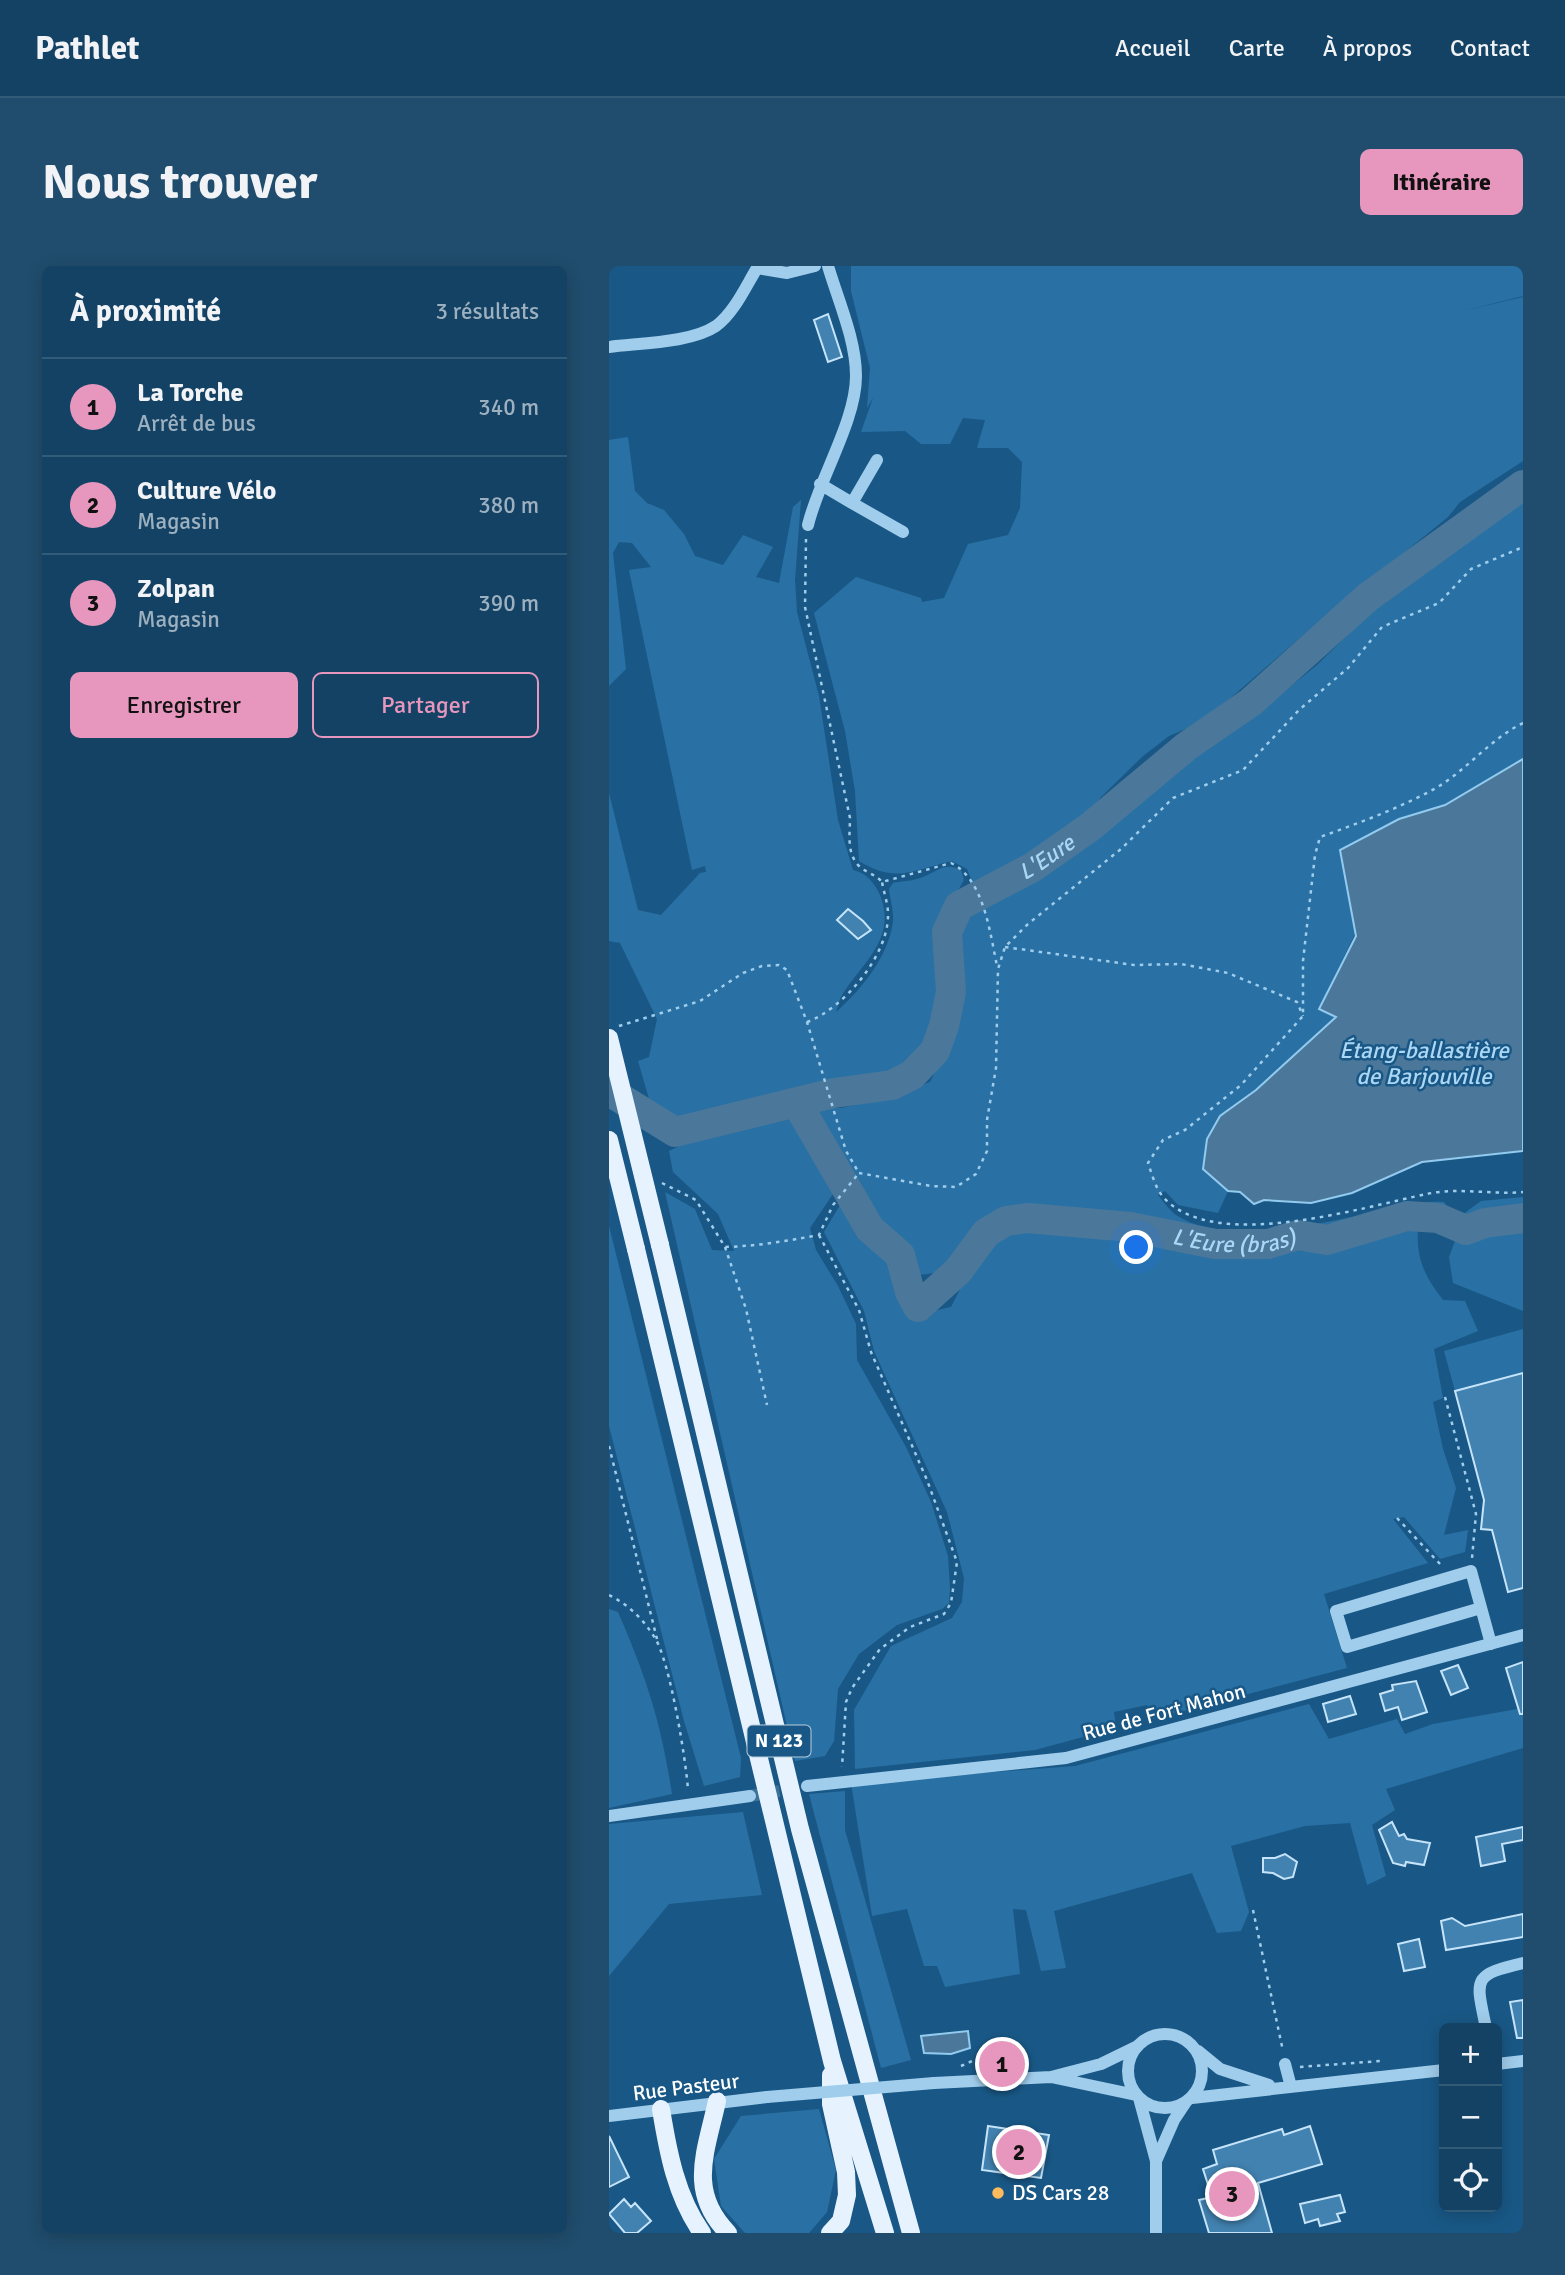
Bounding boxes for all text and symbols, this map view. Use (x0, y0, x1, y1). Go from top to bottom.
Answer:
text: Pathlet (35, 28, 139, 69)
text: Accueil (1115, 33, 1191, 63)
text: Carte (1229, 33, 1285, 63)
text: À propos (1323, 33, 1412, 63)
text: Contact (1450, 33, 1530, 63)
button: Itinéraire (1360, 149, 1523, 215)
text: Nous trouver (42, 152, 317, 212)
text: À proximité (70, 293, 221, 330)
text: 3 résultats (435, 297, 539, 326)
text: La Torche (137, 377, 244, 409)
text: 1 (87, 393, 99, 422)
text: 340 m (478, 393, 539, 422)
text: Arrêt de bus (137, 409, 256, 438)
text: Culture Vélo (137, 475, 276, 507)
text: 2 (87, 491, 99, 520)
text: 380 m (478, 491, 539, 520)
text: Magasin (137, 507, 220, 536)
text: Zolpan (137, 573, 215, 605)
text: 3 (87, 589, 99, 618)
text: 390 m (478, 589, 539, 618)
text: Magasin (137, 605, 220, 634)
button: Enregistrer (70, 672, 298, 738)
button: Partager (312, 672, 539, 738)
water label: L'Eure (1014, 827, 1081, 886)
water label: Étang-ballastière de Barjouville (1339, 1036, 1510, 1091)
water label: L'Eure (bras) (1170, 1221, 1300, 1259)
your location (1119, 1230, 1153, 1264)
street label: Rue de Fort Mahon (1080, 1678, 1248, 1746)
road number: N 123 (747, 1726, 811, 1756)
map controls (1439, 2023, 1502, 2212)
button: + (1439, 2023, 1502, 2086)
pin: 1 (979, 2038, 1025, 2090)
street label: Rue Pasteur (631, 2068, 741, 2106)
button: − (1439, 2086, 1502, 2149)
pin: 2 (996, 2126, 1042, 2178)
button: locate (1439, 2149, 1502, 2212)
pin: 3 (1209, 2168, 1255, 2220)
place label: DS Cars 28 (1012, 2180, 1109, 2206)
marker: DS Cars 28 (990, 2185, 1006, 2201)

